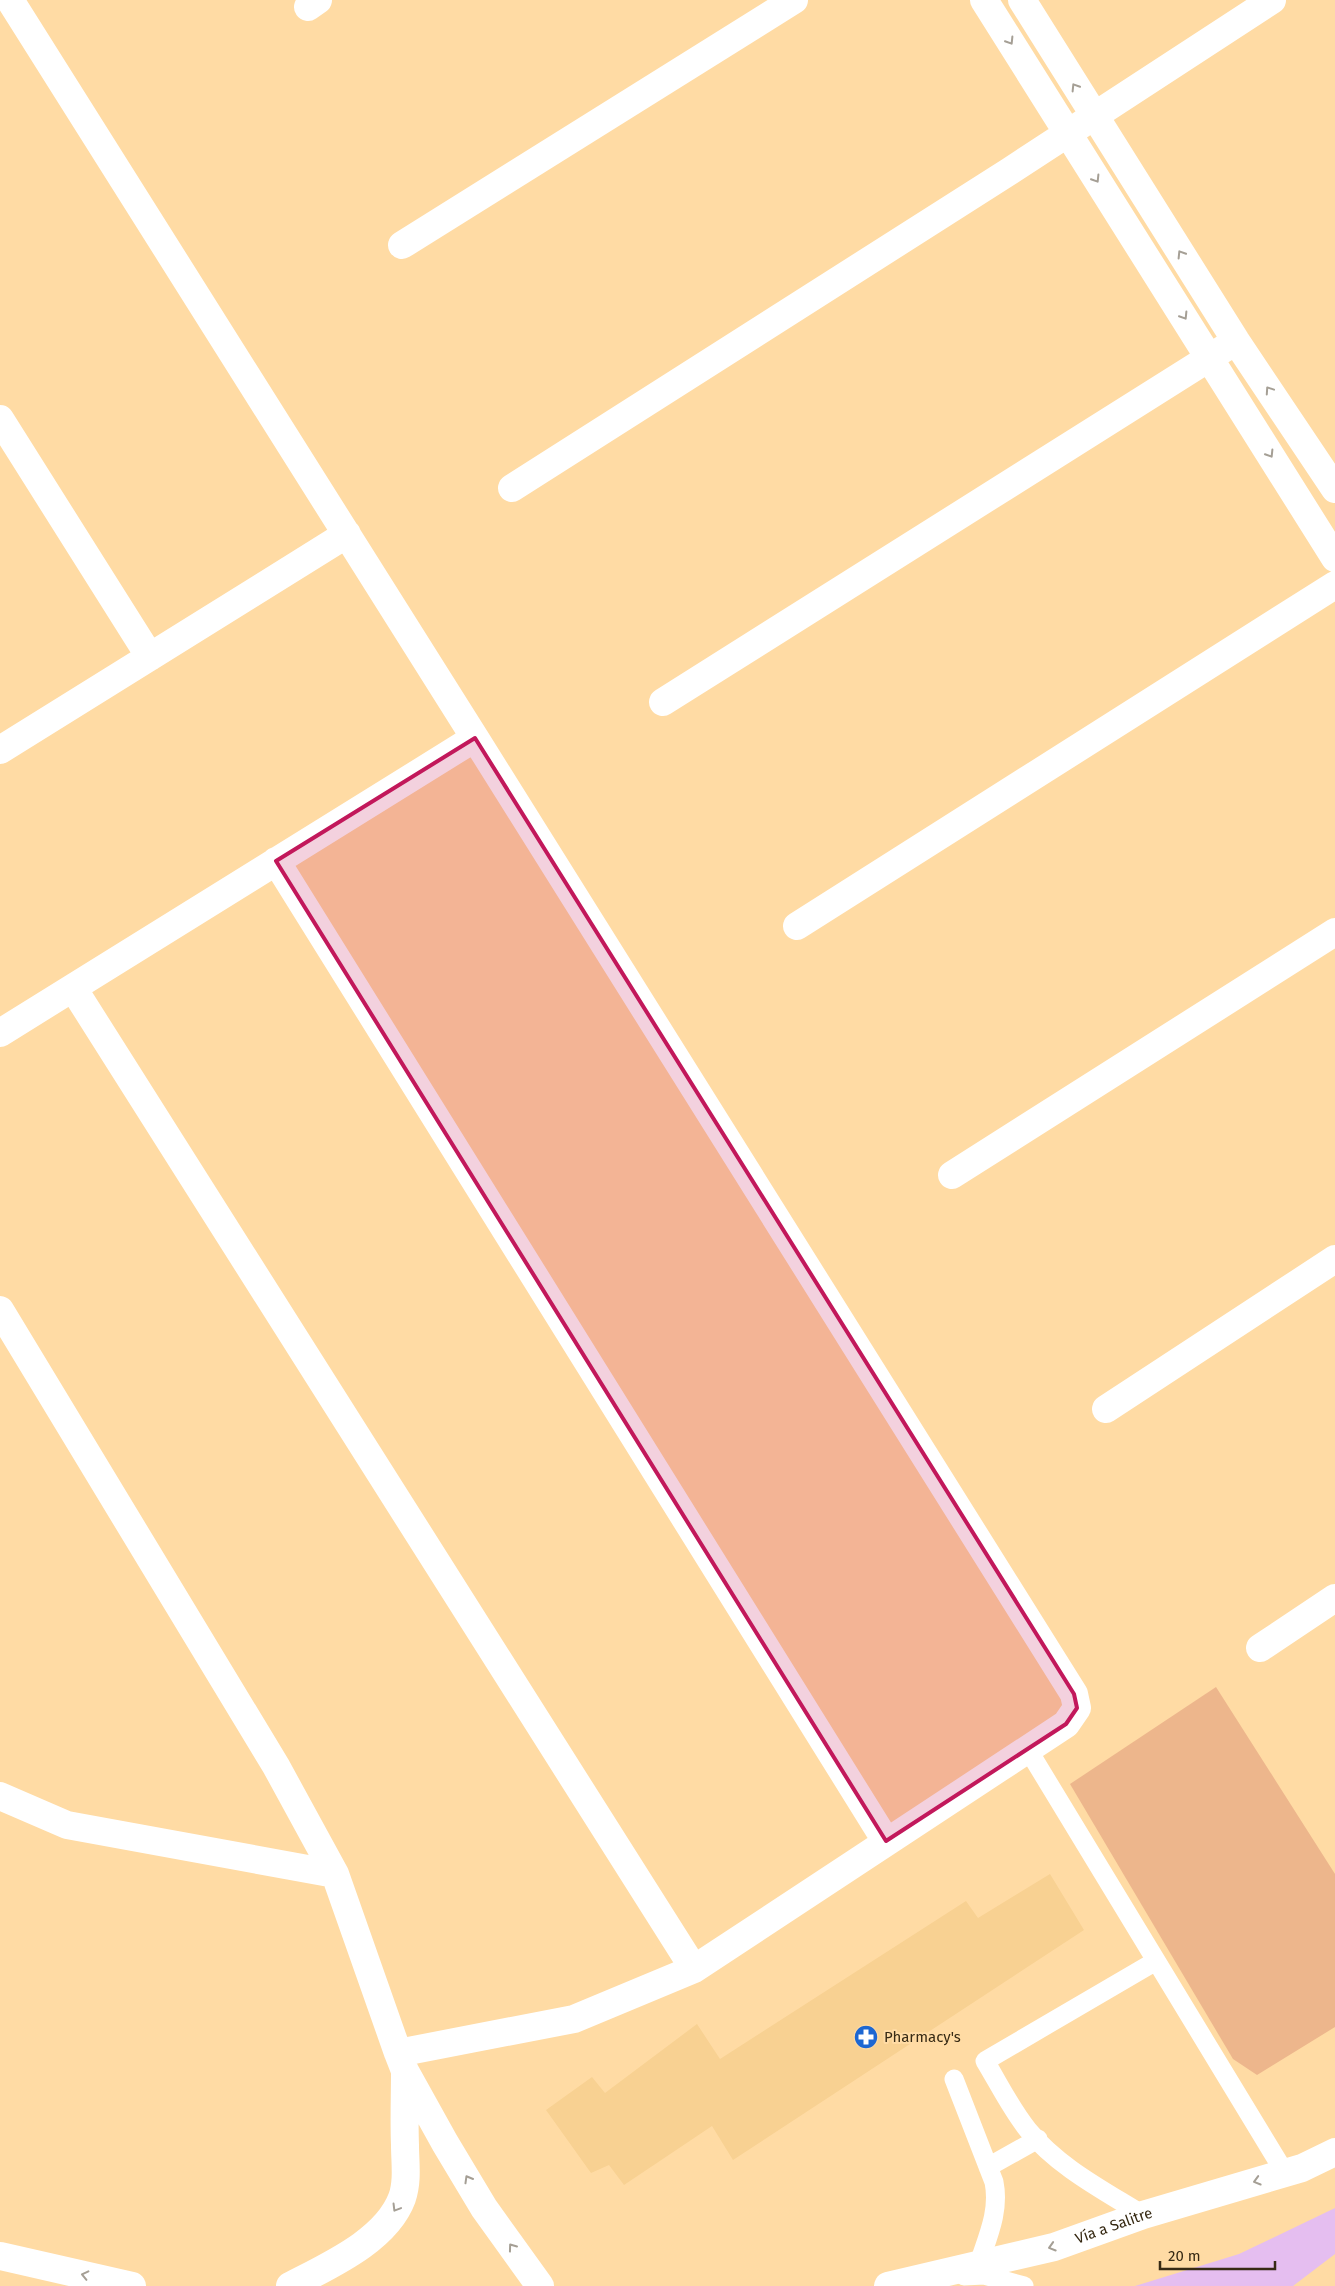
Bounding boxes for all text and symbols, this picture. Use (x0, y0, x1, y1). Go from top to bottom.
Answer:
one-way arrow (1004, 36, 1013, 45)
one-way arrow (1072, 84, 1082, 93)
one-way arrow (1090, 174, 1100, 183)
one-way arrow (1177, 251, 1187, 260)
one-way arrow (1177, 311, 1187, 320)
one-way arrow (1266, 387, 1275, 396)
one-way arrow (1263, 448, 1273, 457)
pharmacy icon: Pharmacy's (853, 2024, 879, 2050)
place label: Pharmacy's (884, 2028, 961, 2046)
one-way arrow (464, 2176, 474, 2185)
one-way arrow (1253, 2176, 1261, 2186)
one-way arrow (392, 2203, 402, 2212)
street label: Vía a Salitre (1073, 2204, 1154, 2248)
scale bar (1160, 2238, 1275, 2270)
one-way arrow (1049, 2242, 1057, 2252)
one-way arrow (509, 2243, 518, 2253)
text: 20 m (1168, 2247, 1201, 2265)
one-way arrow (80, 2270, 89, 2281)

